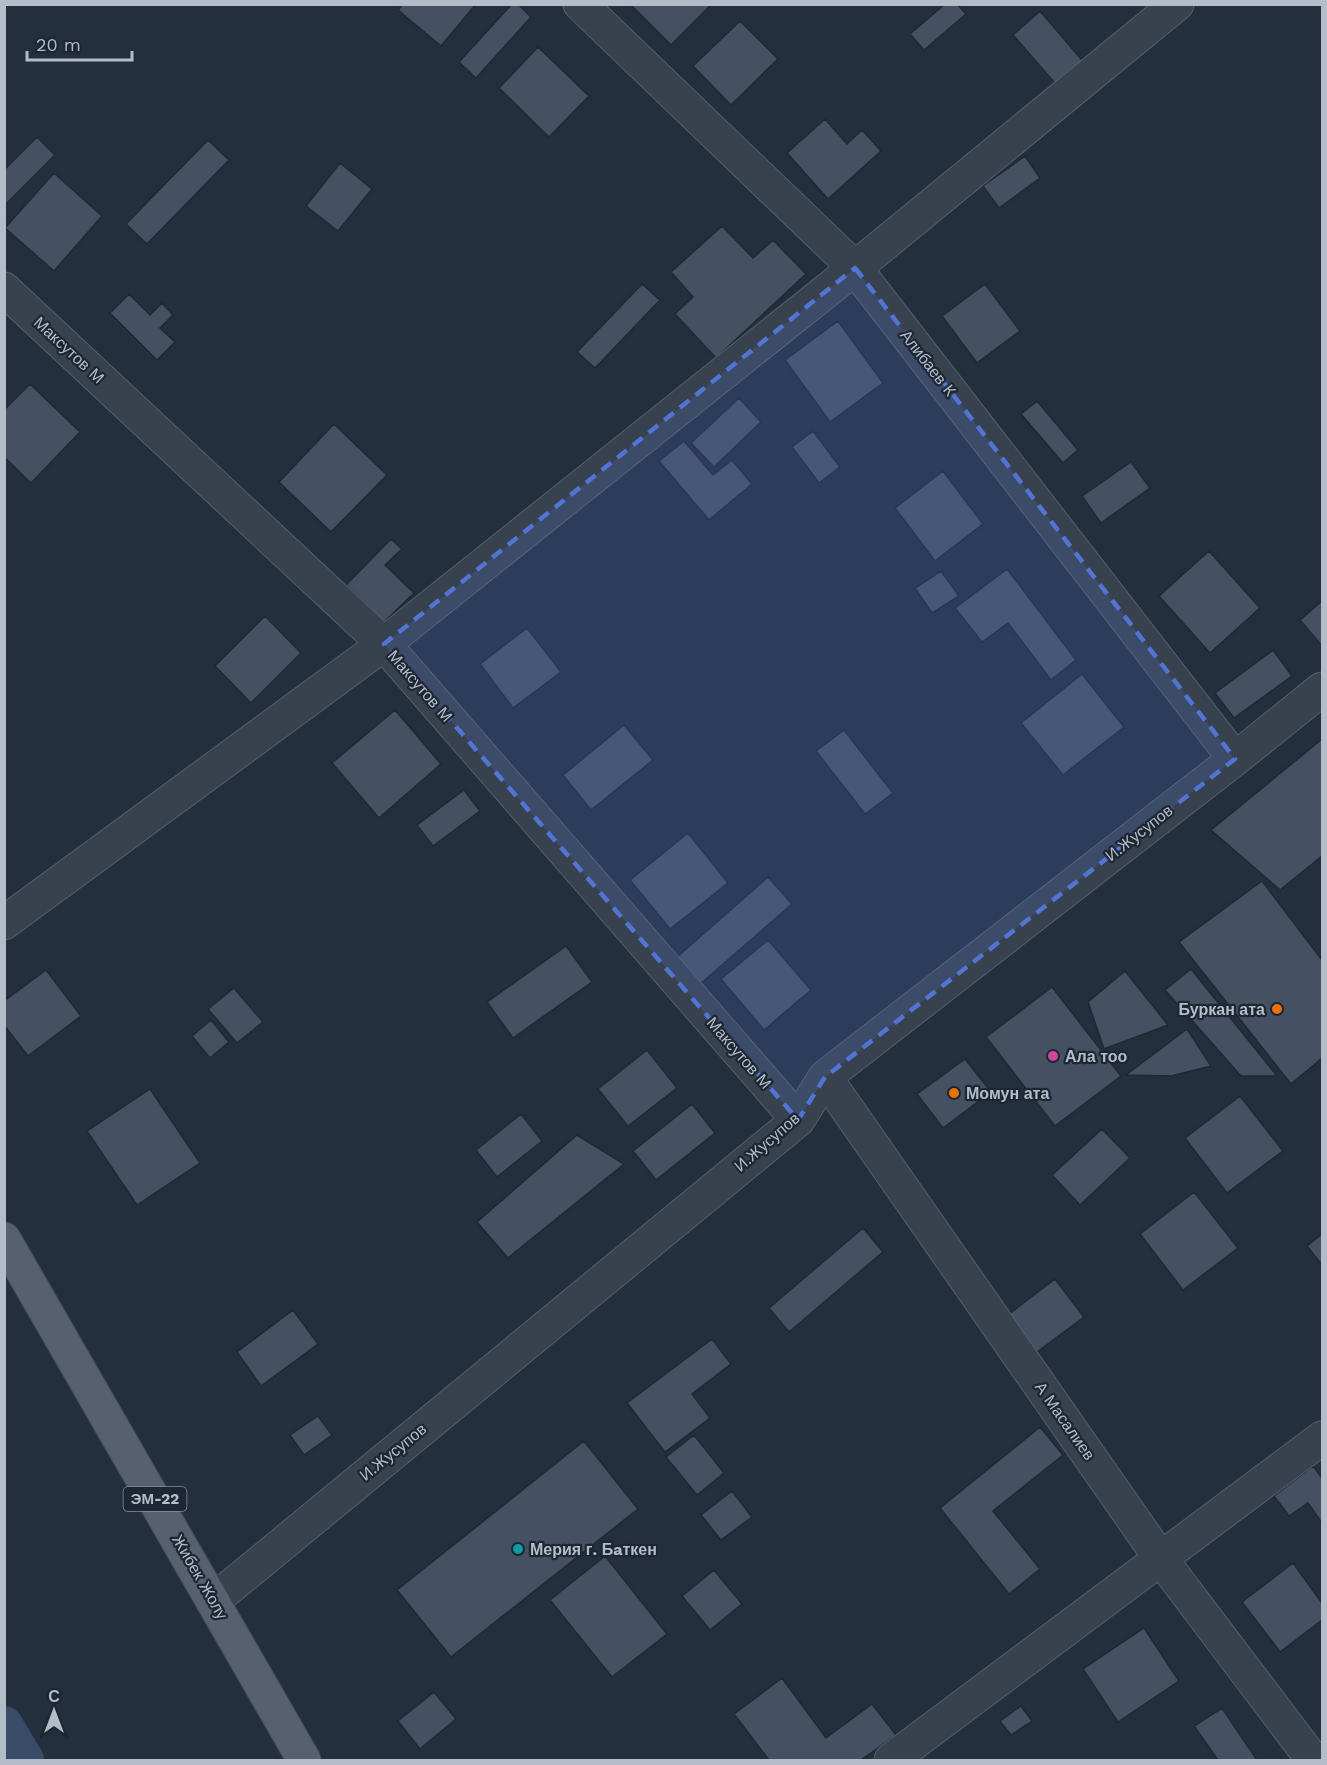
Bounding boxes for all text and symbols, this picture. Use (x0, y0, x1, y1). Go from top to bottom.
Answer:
scale bar (27, 24, 132, 62)
text: 20 m (36, 34, 81, 55)
street label: Максутов М (30, 313, 108, 387)
street label: Алибаев К (896, 326, 960, 400)
street label: Максутов М (384, 646, 456, 726)
street label: И.Жусупов (1102, 801, 1176, 865)
place label: Буркан ата (1178, 1000, 1265, 1019)
marker: Буркан ата (1270, 1002, 1284, 1016)
street label: Максутов М (703, 1013, 775, 1093)
place label: Ала тоо (1065, 1047, 1128, 1066)
marker: Ала тоо (1046, 1049, 1060, 1063)
place label: Момун ата (966, 1084, 1049, 1103)
marker: Момун ата (947, 1086, 961, 1100)
street label: И.Жусупов (730, 1109, 804, 1175)
street label: А Масалиев (1031, 1378, 1099, 1464)
street label: И.Жусупов (356, 1419, 430, 1485)
road number: ЭМ-22 (124, 1487, 186, 1511)
street label: Жибек Жолу (168, 1531, 232, 1623)
place label: Мерия г. Бaткен (530, 1540, 657, 1559)
marker: Мерия г. Бaткен (511, 1542, 525, 1556)
north arrow (24, 1681, 84, 1741)
text: С (48, 1687, 60, 1706)

